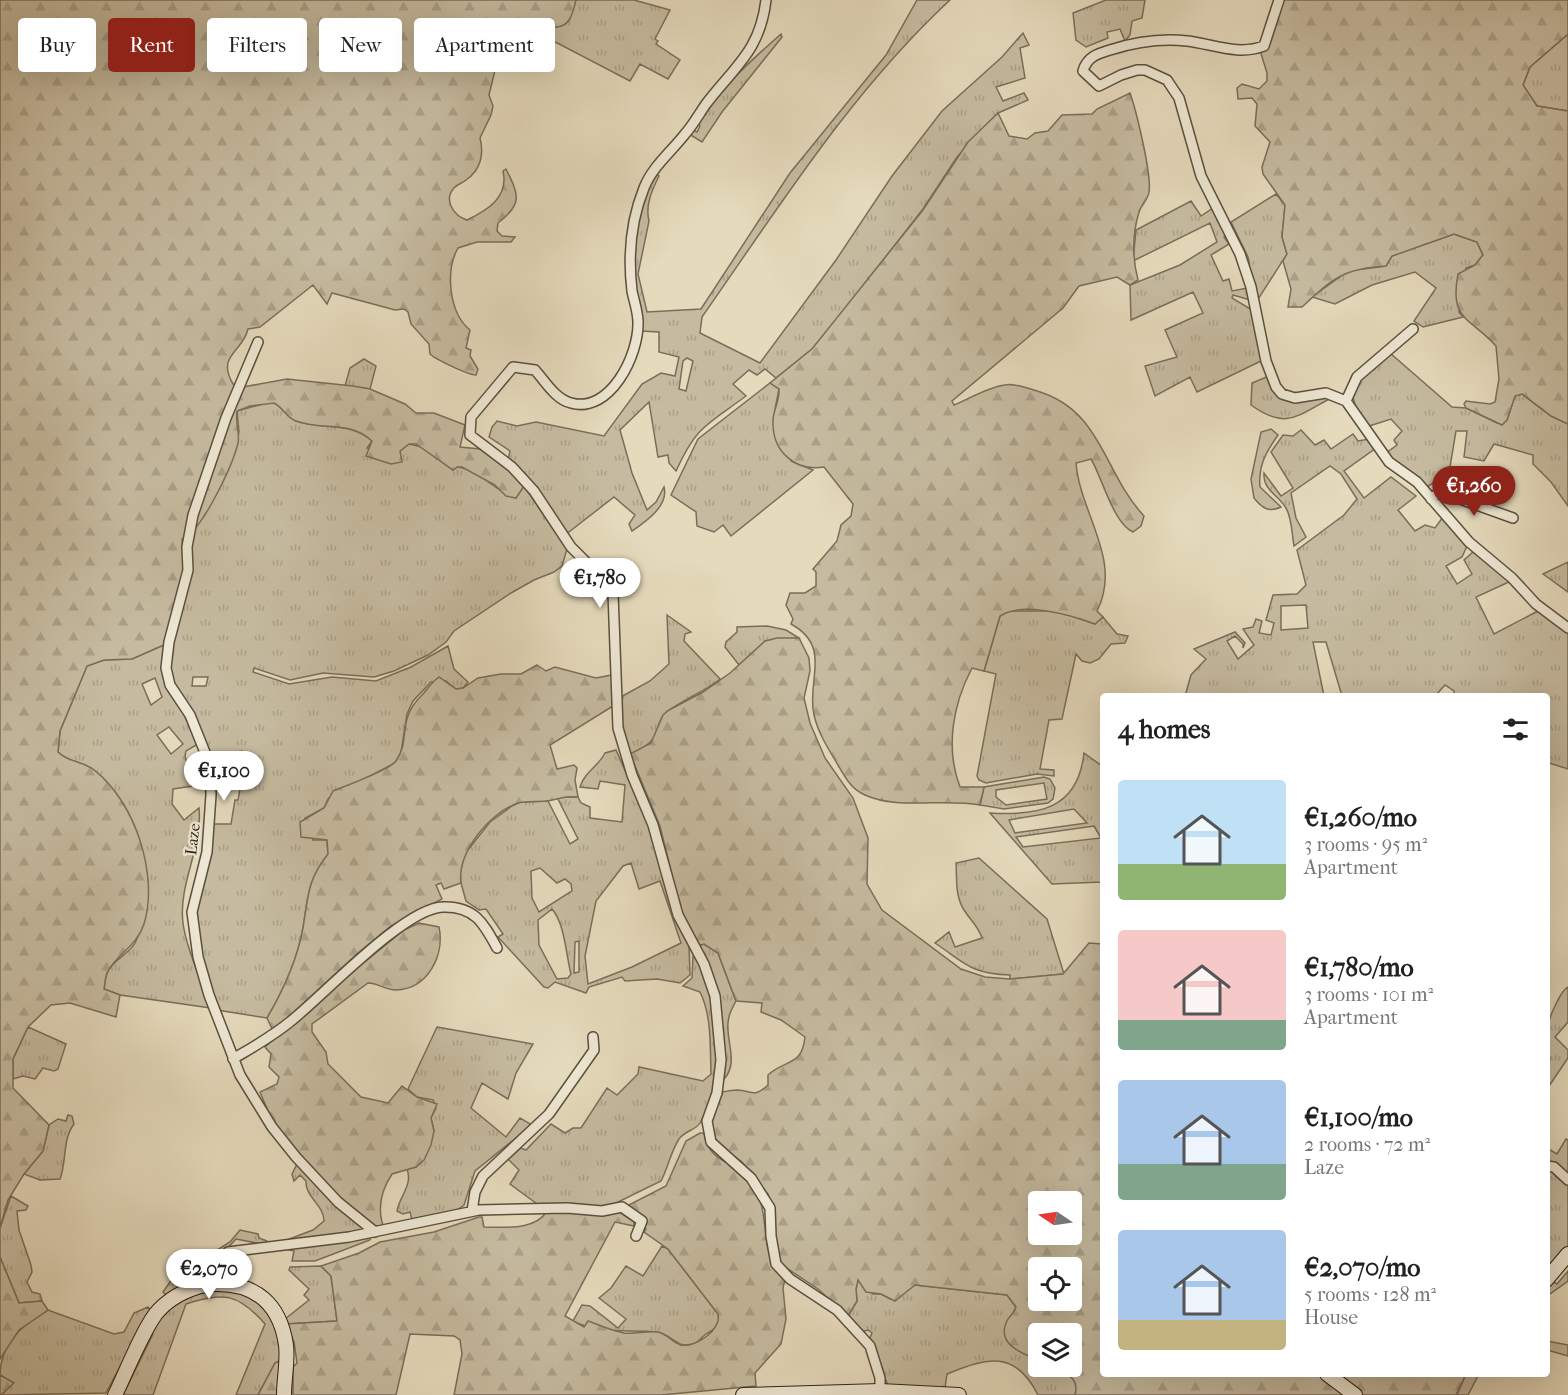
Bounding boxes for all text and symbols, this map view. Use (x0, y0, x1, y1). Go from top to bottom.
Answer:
chip: Buy (18, 18, 96, 72)
chip: Rent (108, 18, 195, 72)
chip: Filters (207, 18, 307, 72)
chip: New (319, 18, 402, 72)
chip: Apartment (414, 18, 555, 72)
pin: €1,260 (1425, 466, 1523, 517)
text: €1,260 (1446, 474, 1502, 497)
pin: €1,780 (551, 558, 649, 609)
text: €1,780 (574, 566, 626, 589)
icon: filters (1499, 713, 1532, 746)
text: 4 homes (1118, 714, 1210, 745)
pin: €1,100 (175, 751, 273, 802)
text: €1,100 (198, 759, 250, 782)
text: €1,260/mo (1304, 802, 1417, 833)
icon: home (1166, 804, 1238, 876)
street label: Laze (181, 822, 204, 856)
text: 3 rooms · 95 m² (1304, 833, 1427, 856)
text: Apartment (1304, 856, 1398, 879)
text: €1,780/mo (1304, 952, 1414, 983)
icon: home (1166, 954, 1238, 1026)
text: 3 rooms · 101 m² (1304, 983, 1433, 1006)
text: Apartment (1304, 1006, 1398, 1029)
text: €1,100/mo (1304, 1102, 1413, 1133)
icon: home (1166, 1104, 1238, 1176)
text: 2 rooms · 72 m² (1304, 1133, 1430, 1156)
text: Laze (1304, 1156, 1344, 1179)
north arrow (1028, 1191, 1082, 1245)
map controls (1028, 1191, 1082, 1377)
pin: €2,070 (160, 1249, 258, 1300)
text: €2,070/mo (1304, 1252, 1420, 1283)
icon: home (1166, 1254, 1238, 1326)
text: €2,070 (180, 1257, 238, 1280)
button: locate (1028, 1257, 1082, 1311)
text: 5 rooms · 128 m² (1304, 1283, 1436, 1306)
text: House (1304, 1306, 1358, 1329)
button: layers (1028, 1323, 1082, 1377)

